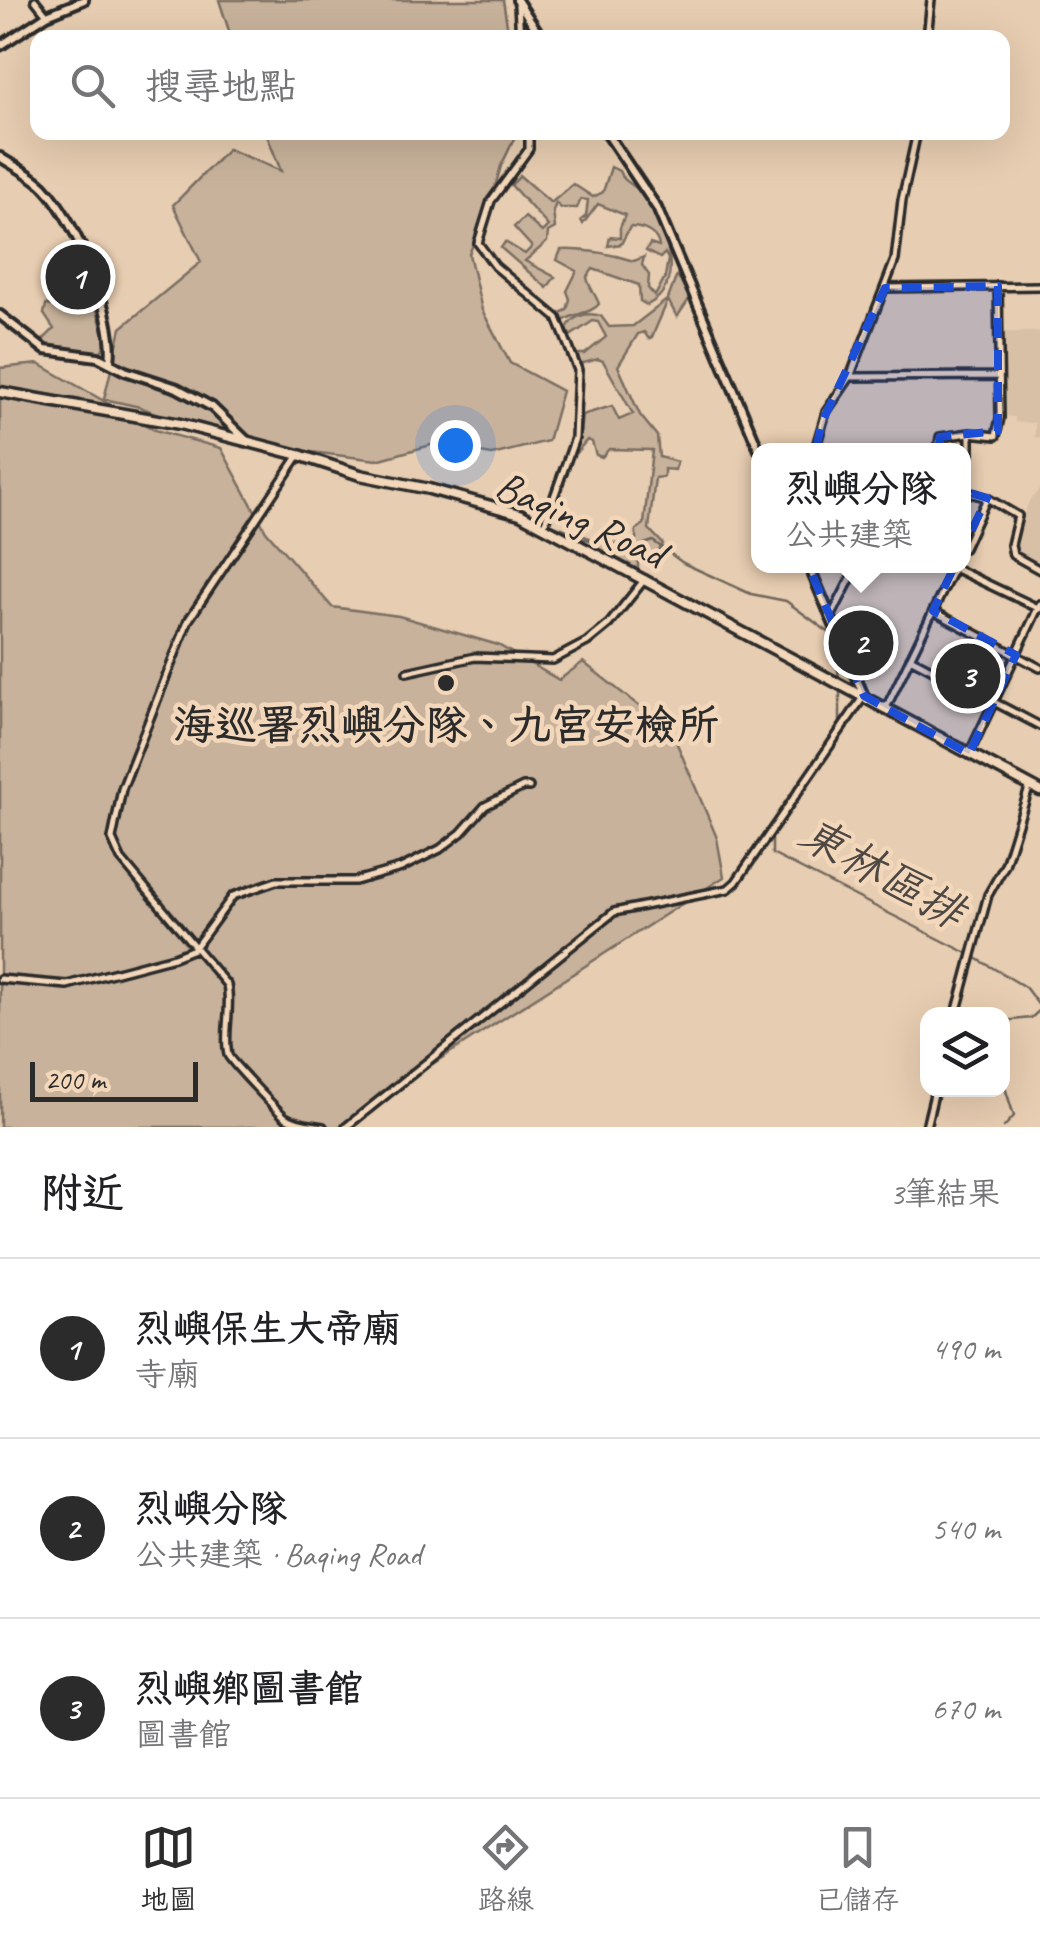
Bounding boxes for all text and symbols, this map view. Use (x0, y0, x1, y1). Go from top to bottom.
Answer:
search box (30, 30, 1010, 140)
icon: search (65, 58, 120, 113)
text: 搜尋地點 (145, 63, 297, 110)
pin: 1 (46, 240, 110, 314)
your location (430, 420, 481, 471)
popup (751, 443, 971, 573)
street label: Baqing Road (488, 459, 679, 583)
text: 烈嶼分隊 (785, 465, 937, 512)
text: 公共建築 (785, 514, 913, 555)
pin: 2 (828, 606, 894, 680)
pin: 3 (936, 638, 1000, 714)
marker: 海巡署烈嶼分隊、九宮安檢所 (435, 672, 457, 694)
place label: 海巡署烈嶼分隊、九宮安檢所 (173, 699, 719, 752)
water label: 東林區排 (790, 805, 978, 944)
map controls (920, 1007, 1010, 1097)
button: layers (920, 1007, 1010, 1097)
scale bar (30, 1057, 198, 1102)
text: 200 m (45, 1062, 105, 1097)
text: 附近 (40, 1167, 124, 1220)
text: 3筆結果 (890, 1173, 1000, 1214)
text: 烈嶼保生大帝廟 (135, 1305, 401, 1352)
text: 1 (65, 1328, 80, 1369)
text: 490 m (931, 1328, 1000, 1369)
text: 寺廟 (135, 1354, 199, 1395)
text: 烈嶼分隊 (135, 1485, 287, 1532)
text: 2 (65, 1508, 80, 1549)
text: 540 m (931, 1508, 1000, 1549)
text: 公共建築 · Baqing Road (135, 1534, 421, 1575)
text: 烈嶼鄉圖書館 (135, 1665, 363, 1712)
text: 3 (65, 1688, 80, 1729)
text: 670 m (931, 1688, 1000, 1729)
text: 圖書館 (135, 1714, 231, 1755)
tab: 地圖 (141, 1820, 197, 1917)
tab: 路線 (478, 1820, 534, 1917)
tab: 已儲存 (815, 1820, 899, 1917)

